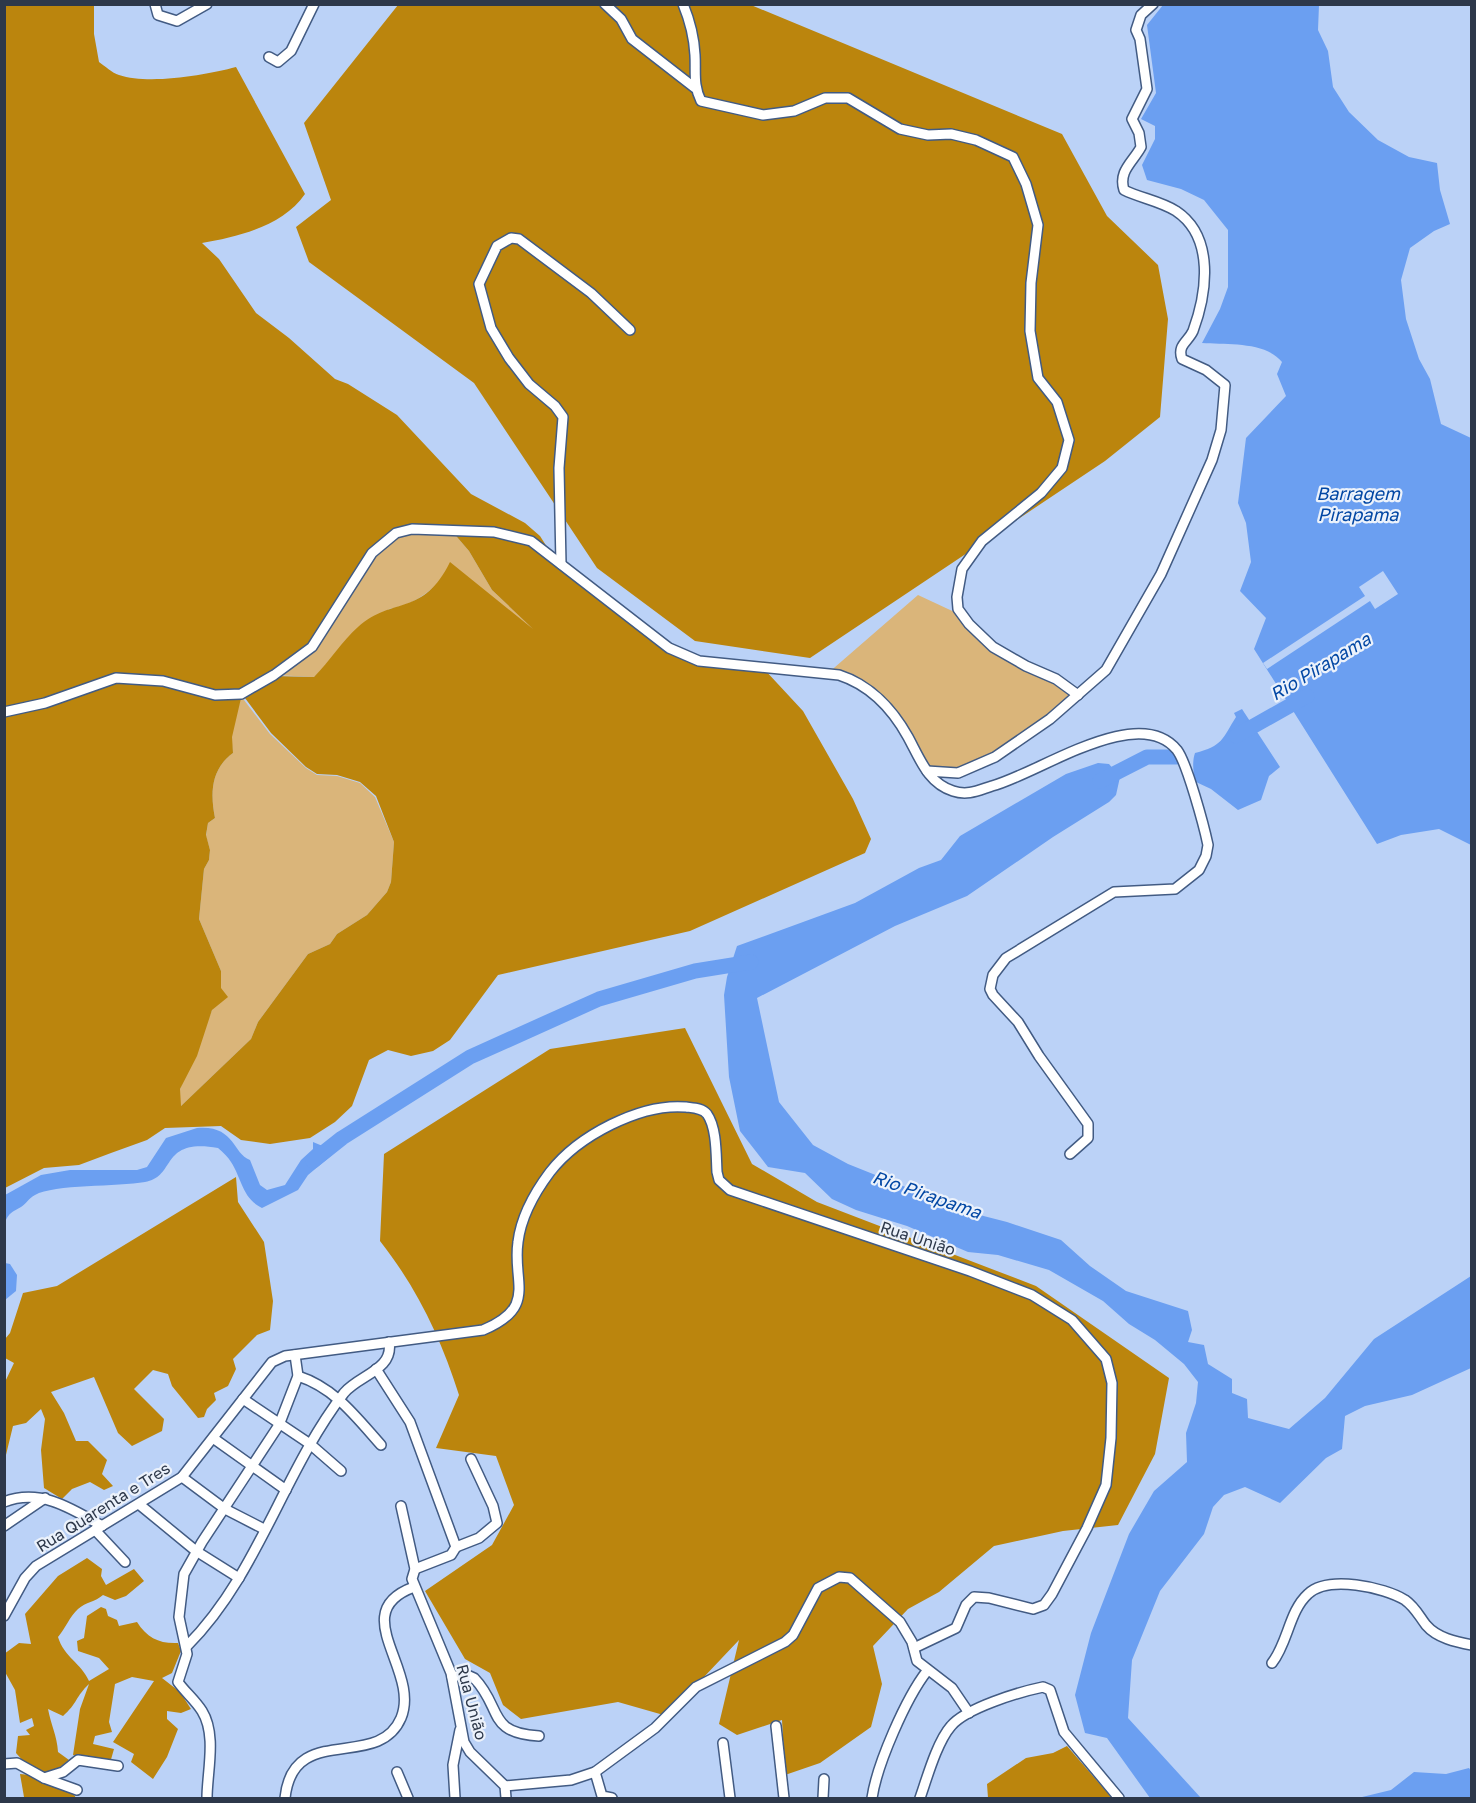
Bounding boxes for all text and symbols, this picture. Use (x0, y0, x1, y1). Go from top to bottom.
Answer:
water label: Barragem Pirapama (1316, 482, 1401, 525)
water label: Rio Pirapama (1266, 627, 1375, 705)
water label: Rio Pirapama (870, 1165, 985, 1223)
street label: Rua União (878, 1216, 958, 1260)
street label: Rua Quarenta e Tres (32, 1458, 174, 1556)
street label: Rua União (452, 1662, 492, 1742)

